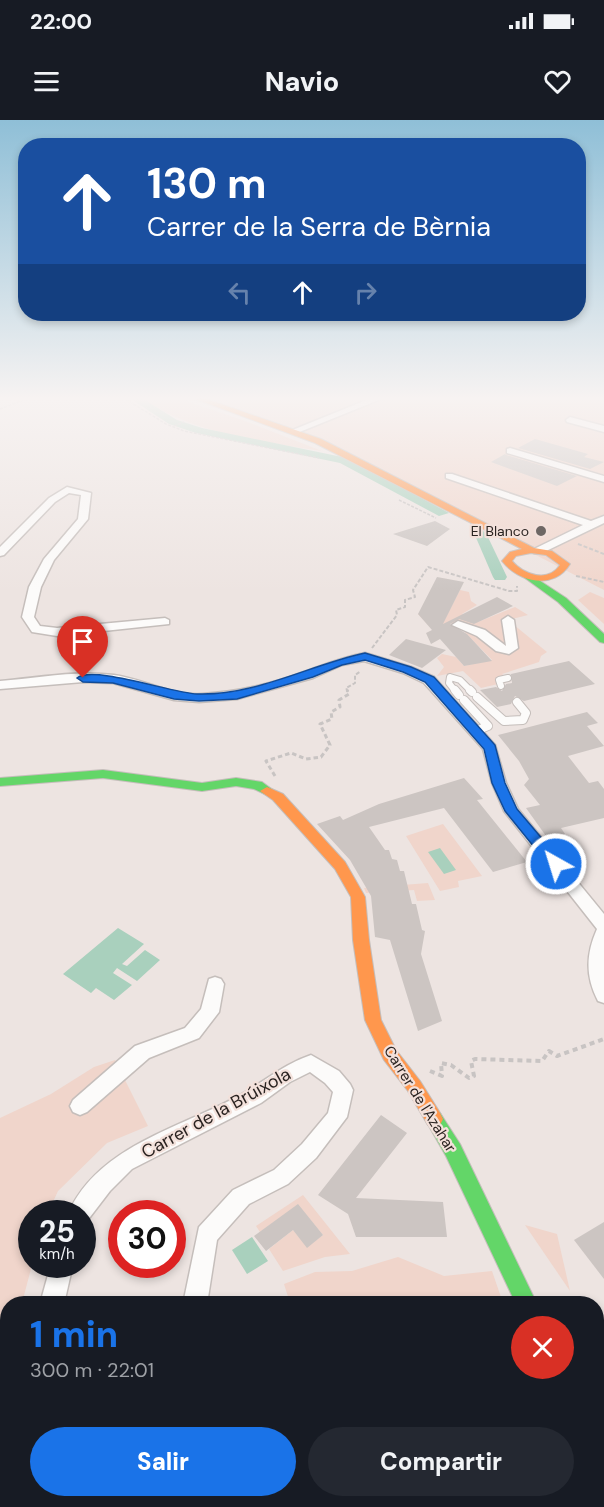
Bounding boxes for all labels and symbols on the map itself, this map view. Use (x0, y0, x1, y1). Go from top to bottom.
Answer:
place label: El Blanco (471, 522, 529, 540)
marker: El Blanco (534, 524, 548, 538)
pin (57, 616, 108, 678)
position arrow (524, 832, 588, 896)
street label: Carrer de l'Azahar (379, 1042, 461, 1156)
street label: Carrer de la Brúixola (137, 1062, 295, 1164)
speed limit sign: 30 (108, 1200, 186, 1278)

